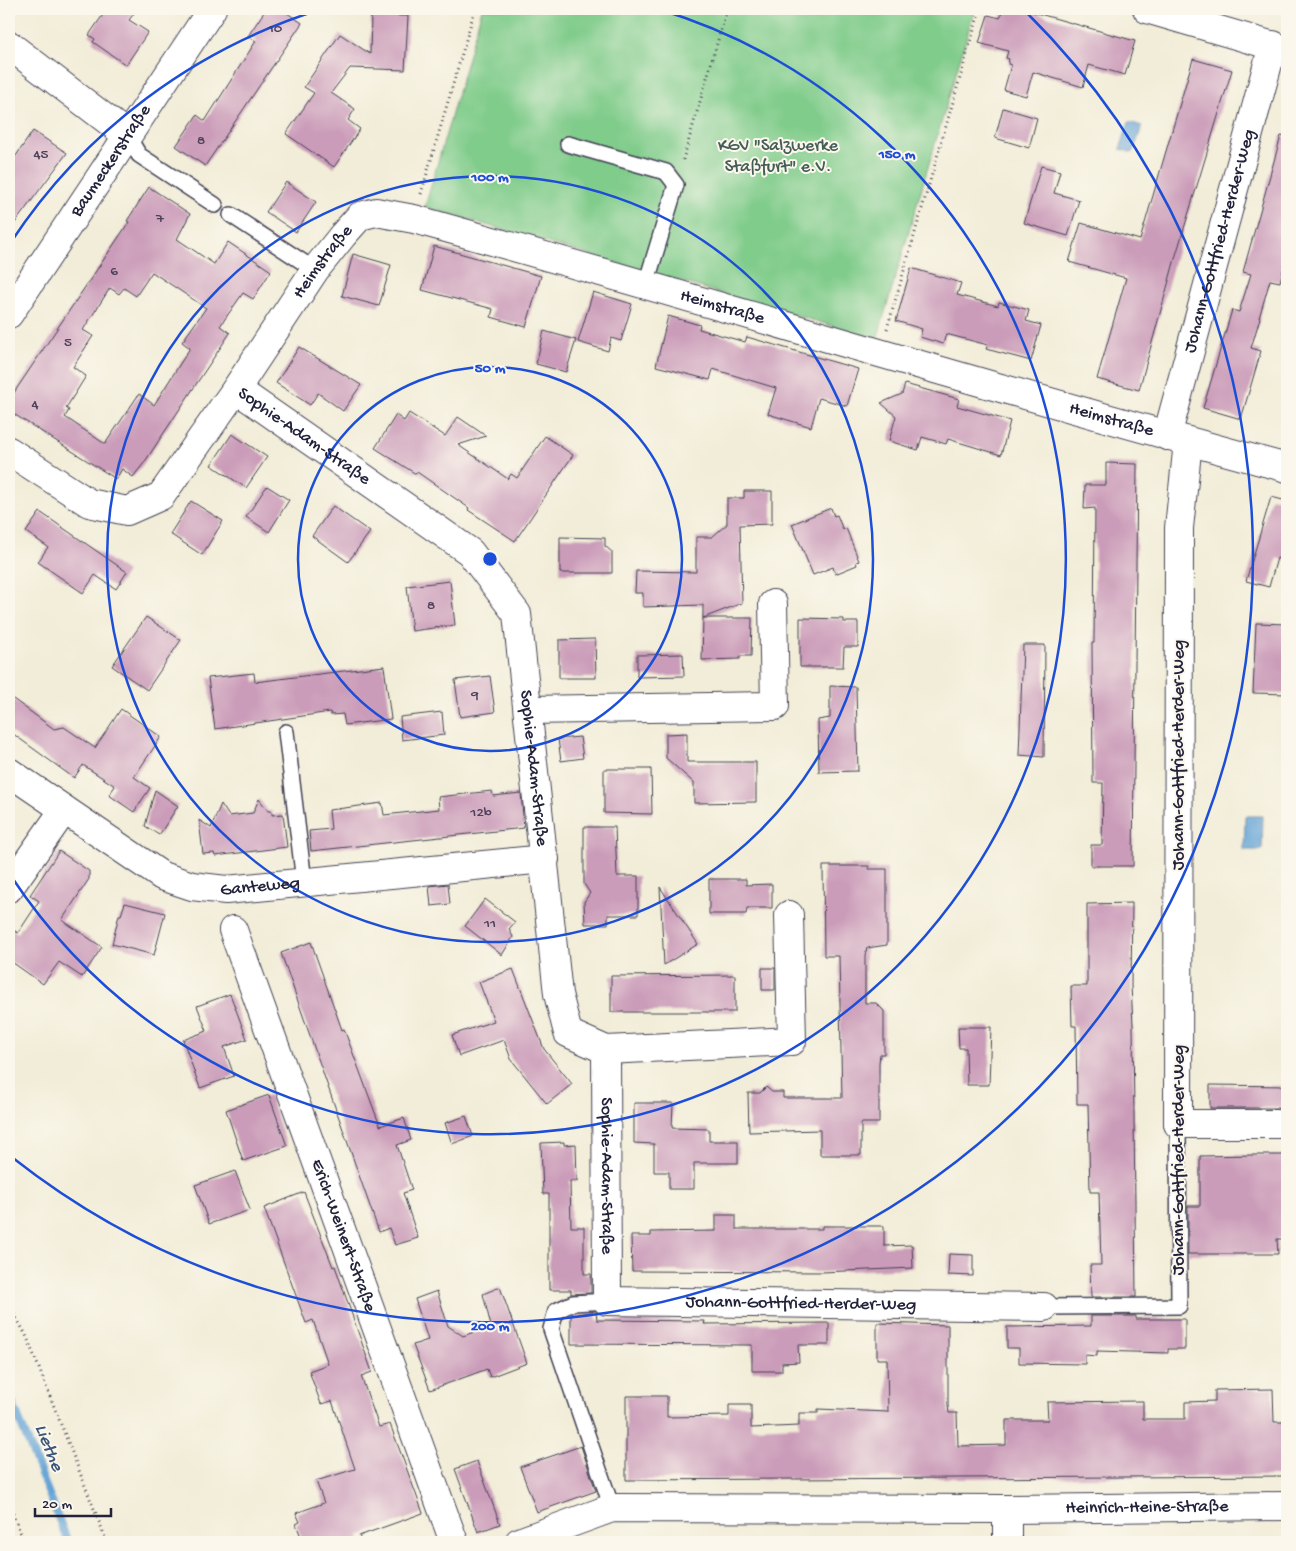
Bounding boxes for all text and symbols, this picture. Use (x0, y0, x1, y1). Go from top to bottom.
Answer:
house number: 10 (267, 20, 283, 38)
street label: Baumeckerstraße (66, 100, 156, 222)
street label: Johann-Gottfried-Herder-Weg (1180, 127, 1260, 355)
house number: 8 (197, 132, 205, 150)
park label: KGV "Salzwerke Staßfurt" e.V. (718, 136, 839, 178)
house number: 45 (34, 146, 49, 164)
text: 150 m (878, 146, 916, 164)
text: 100 m (470, 169, 509, 187)
house number: 7 (155, 210, 165, 228)
street label: Heimstraße (288, 220, 358, 303)
house number: 6 (110, 263, 118, 281)
street label: Heimstraße (678, 285, 768, 330)
house number: 5 (64, 334, 72, 352)
text: 50 m (475, 360, 506, 378)
street label: Sophie-Adam-Straße (234, 383, 375, 490)
house number: 4 (31, 396, 39, 414)
street label: Heimstraße (1067, 398, 1157, 442)
centre of rings (481, 550, 499, 568)
house number: 8 (427, 597, 435, 615)
street label: Johann-Gottfried-Herder-Weg (1169, 640, 1190, 870)
house number: 9 (470, 687, 479, 705)
street label: Sophie-Adam-Straße (515, 689, 553, 848)
house number: 12b (469, 804, 492, 822)
street label: Ganteweg (219, 872, 301, 901)
house number: 11 (483, 915, 496, 933)
street label: Johann-Gottfried-Herder-Weg (1169, 1045, 1190, 1275)
street label: Sophie-Adam-Straße (596, 1097, 617, 1255)
street label: Erich-Weinert-Straße (306, 1156, 381, 1316)
street label: Johann-Gottfried-Herder-Weg (685, 1292, 916, 1316)
text: 200 m (471, 1318, 510, 1336)
water label: Liethe (28, 1421, 68, 1476)
scale bar (35, 1486, 111, 1518)
text: 20 m (42, 1496, 72, 1514)
street label: Heinrich-Heine-Straße (1065, 1496, 1229, 1519)

